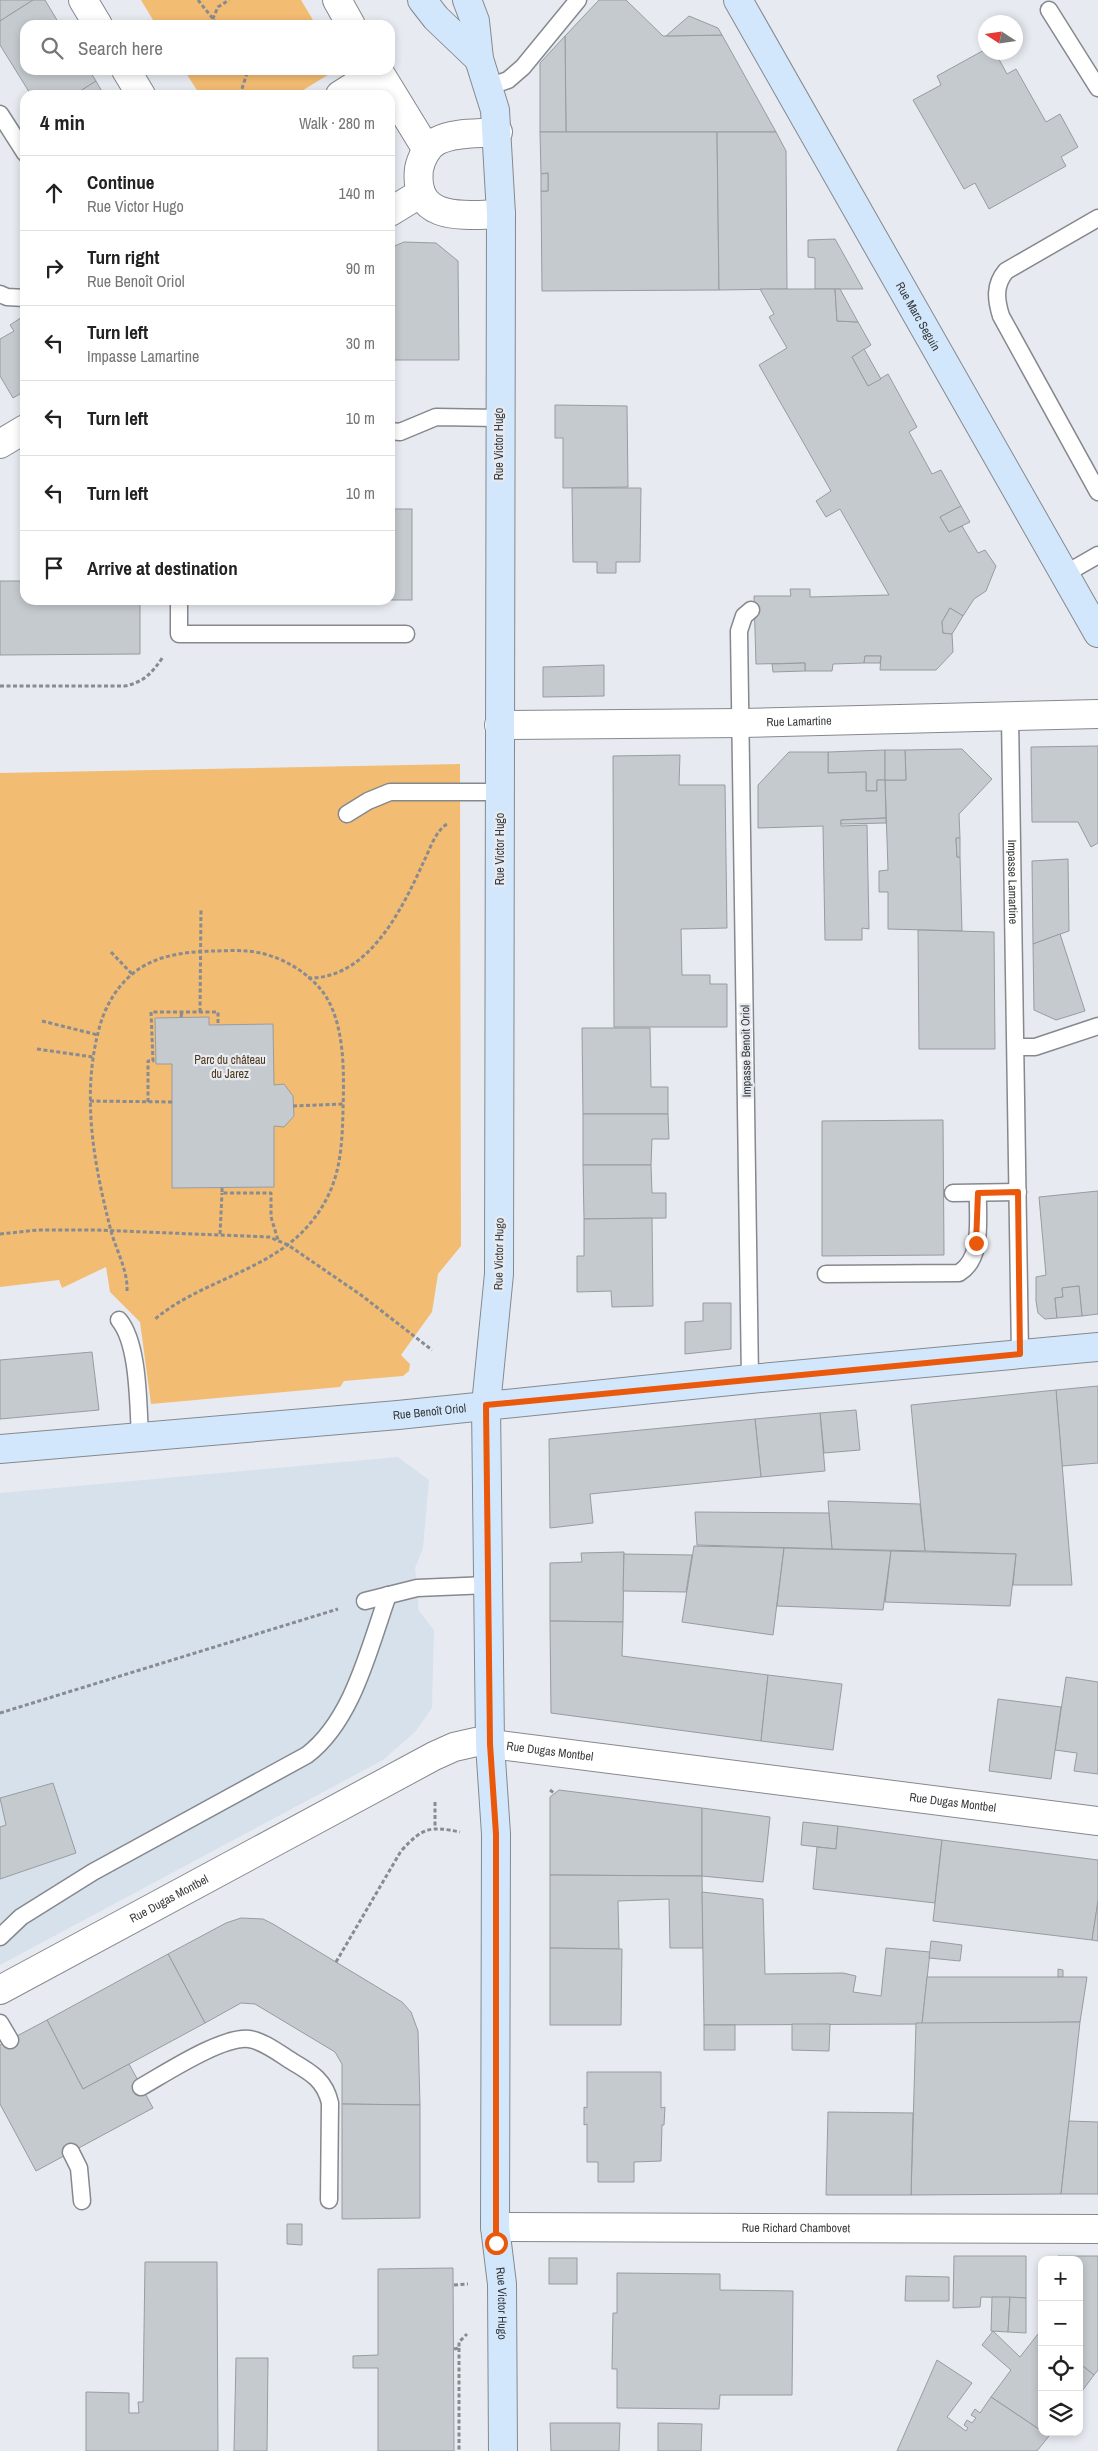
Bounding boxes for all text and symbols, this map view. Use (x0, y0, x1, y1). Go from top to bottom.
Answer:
north arrow (978, 15, 1023, 60)
search box (20, 20, 395, 75)
icon: search (38, 34, 66, 62)
text: Search here (78, 35, 163, 61)
text: 4 min (40, 108, 85, 137)
text: Walk · 280 m (299, 112, 375, 134)
text: Continue (87, 169, 155, 195)
icon: ahead (40, 179, 68, 207)
text: 140 m (339, 182, 375, 204)
text: Rue Victor Hugo (87, 195, 184, 217)
text: Turn right (87, 244, 159, 270)
icon: right (40, 254, 68, 282)
text: 90 m (346, 257, 375, 279)
text: Rue Benoît Oriol (87, 270, 185, 292)
street label: Rue Marc Seguin (892, 279, 944, 354)
text: Turn left (87, 319, 148, 345)
icon: left (40, 329, 68, 357)
text: 30 m (346, 332, 375, 354)
text: Impasse Lamartine (87, 345, 199, 367)
icon: left (40, 404, 68, 432)
text: Turn left (87, 405, 148, 431)
text: 10 m (346, 407, 375, 429)
street label: Rue Victor Hugo (491, 408, 507, 480)
icon: left (40, 479, 68, 507)
text: Turn left (87, 480, 148, 506)
text: 10 m (346, 482, 375, 504)
icon: arrive (40, 554, 68, 582)
text: Arrive at destination (87, 555, 238, 581)
street label: Rue Lamartine (766, 713, 832, 730)
street label: Rue Victor Hugo (492, 813, 508, 885)
street label: Impasse Lamartine (1004, 840, 1021, 924)
street label: Impasse Benoit Oriol (737, 1005, 755, 1097)
park label: Parc du château du Jarez (194, 1052, 266, 1082)
street label: Rue Victor Hugo (490, 1218, 508, 1290)
route end (965, 1232, 988, 1255)
street label: Rue Benoît Oriol (392, 1400, 467, 1423)
street label: Rue Dugas Montbel (506, 1738, 594, 1765)
street label: Rue Dugas Montbel (908, 1789, 997, 1816)
street label: Rue Dugas Montbel (127, 1871, 211, 1927)
street label: Rue Richard Chambovet (742, 2220, 851, 2236)
route start (485, 2232, 508, 2255)
map controls (1038, 2256, 1083, 2436)
button: + (1038, 2256, 1083, 2301)
street label: Rue Victor Hugo (492, 2266, 510, 2340)
button: − (1038, 2301, 1083, 2346)
button: locate (1038, 2346, 1083, 2391)
button: layers (1038, 2391, 1083, 2436)

